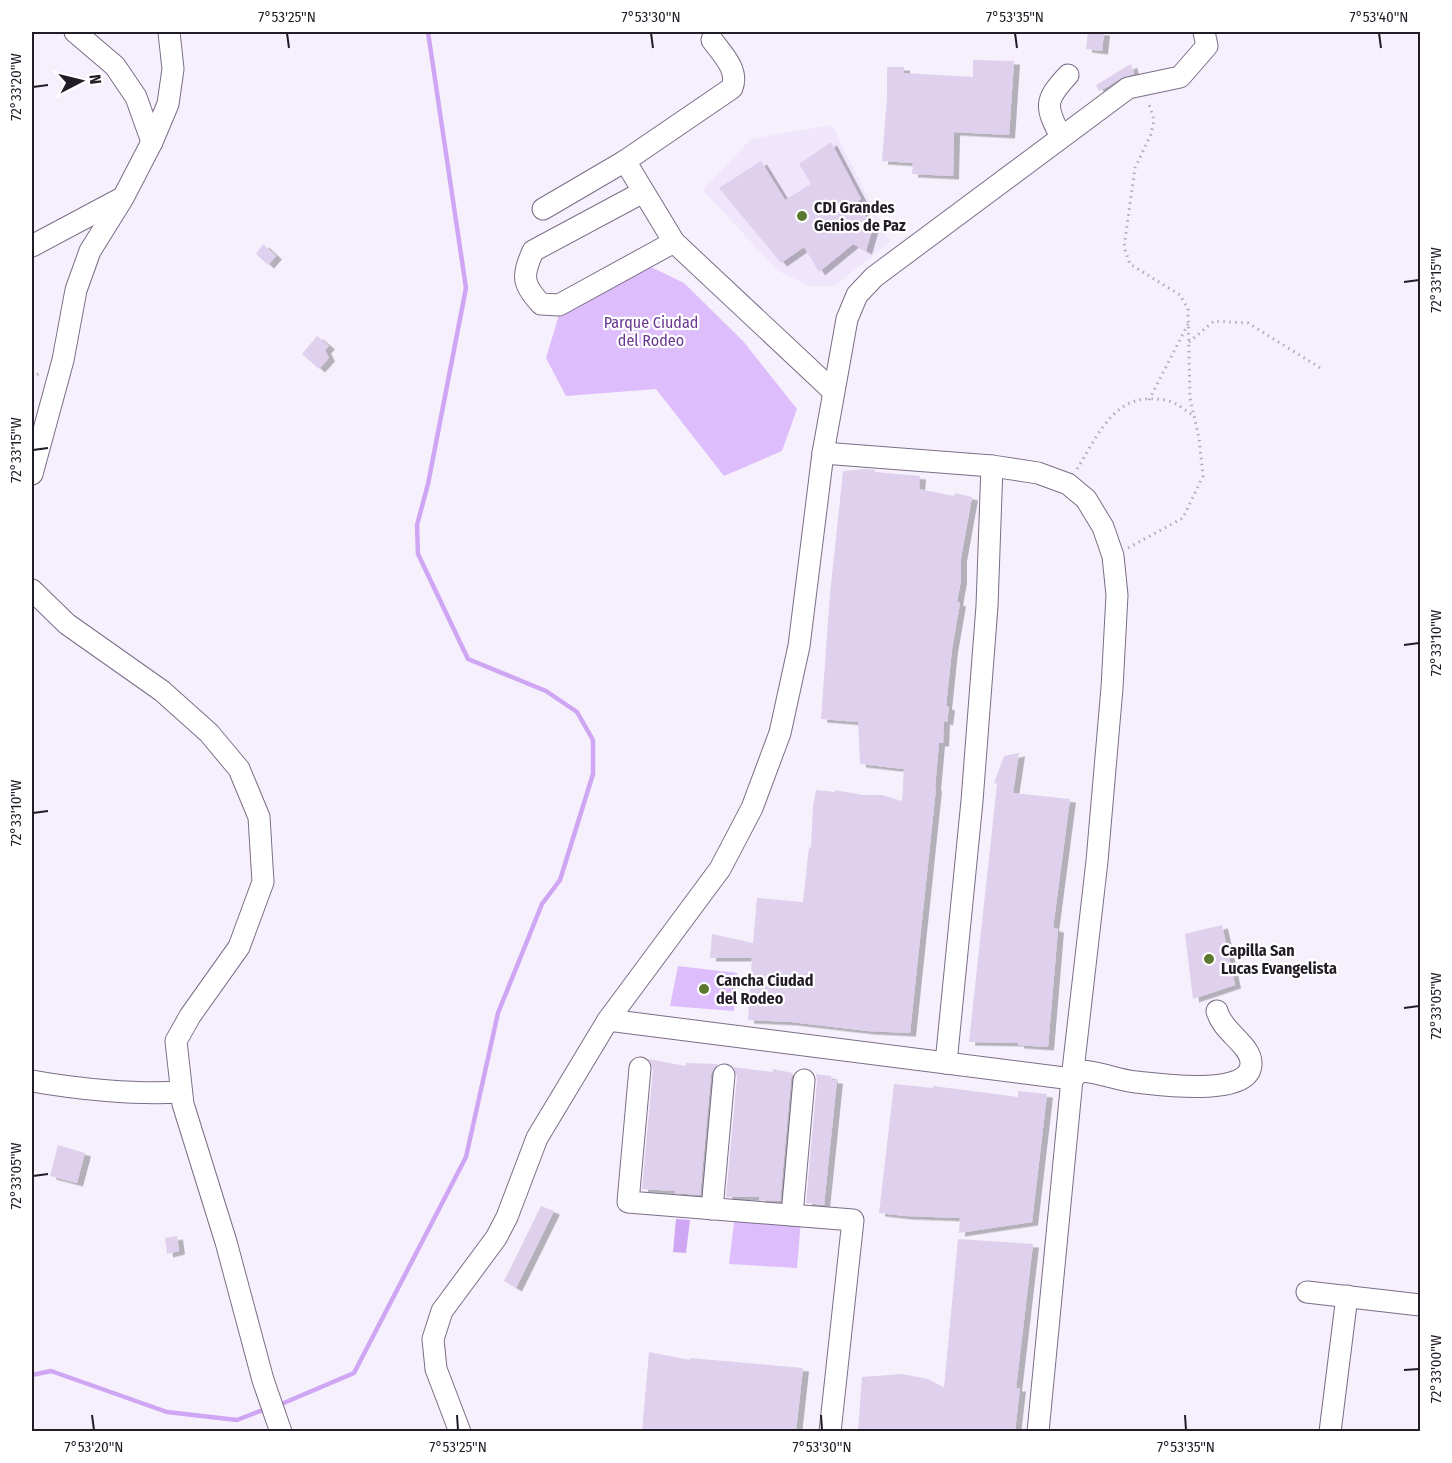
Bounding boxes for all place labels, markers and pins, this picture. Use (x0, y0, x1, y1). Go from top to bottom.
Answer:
place label: CDI Grandes Genios de Paz (814, 198, 906, 235)
marker: CDI Grandes Genios de Paz (795, 209, 809, 223)
place label: Capilla San Lucas Evangelista (1221, 941, 1337, 978)
marker: Capilla San Lucas Evangelista (1202, 952, 1216, 966)
place label: Cancha Ciudad del Rodeo (716, 971, 813, 1008)
marker: Cancha Ciudad del Rodeo (697, 982, 711, 996)

